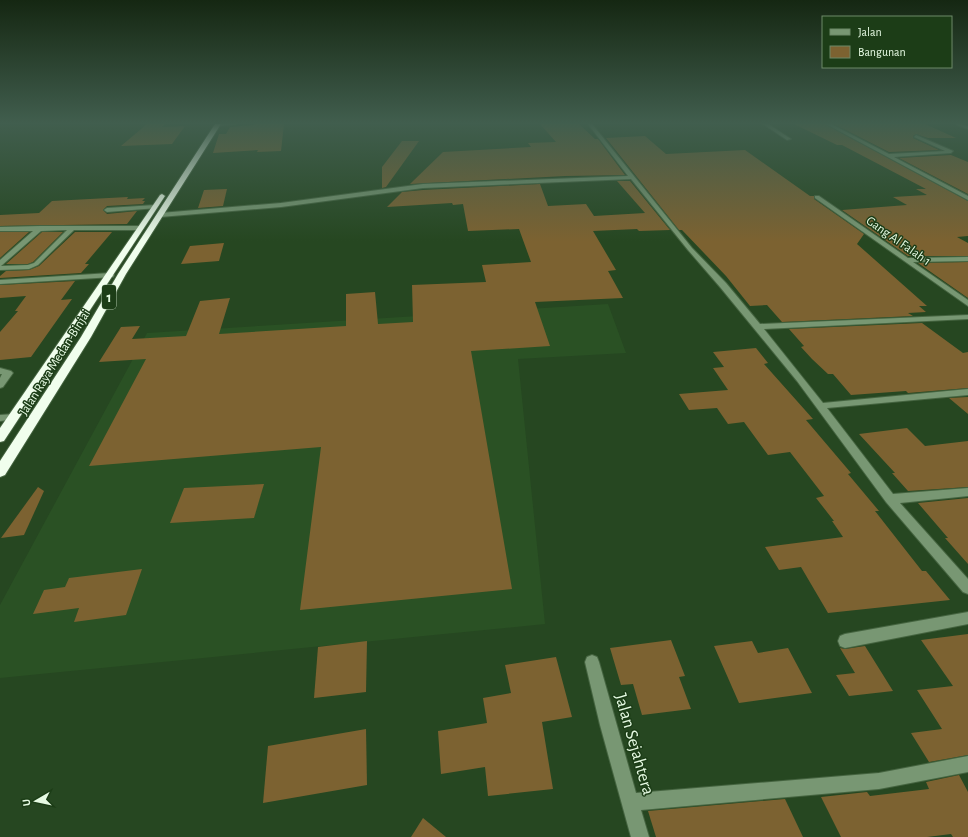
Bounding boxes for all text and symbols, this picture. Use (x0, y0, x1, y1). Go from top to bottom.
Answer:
legend (822, 16, 952, 68)
text: Jalan (858, 26, 882, 38)
text: Bangunan (858, 46, 906, 58)
street label: Gang Al Falah 1 (864, 214, 933, 268)
road number: 1 (102, 285, 116, 309)
street label: Jalan Raya Medan-Binjai (17, 307, 93, 418)
street label: Jalan Sejahtera (611, 691, 657, 797)
north arrow (16, 781, 56, 821)
text: U (21, 798, 33, 807)

